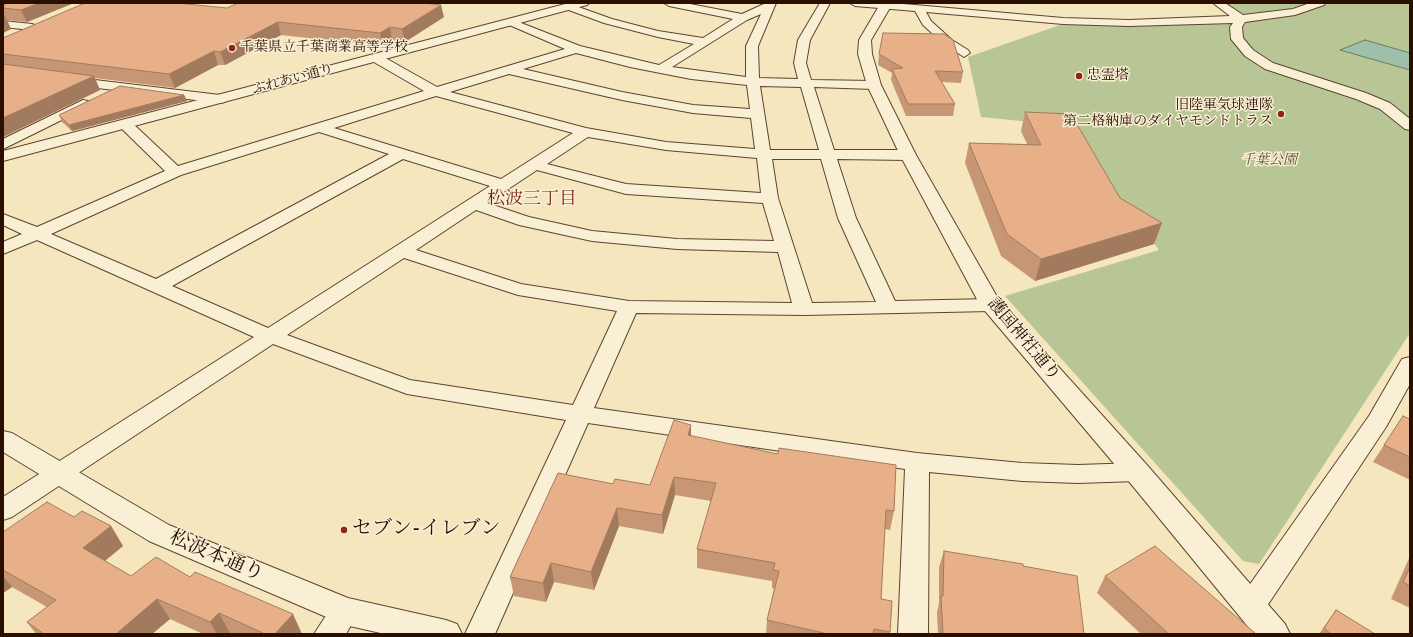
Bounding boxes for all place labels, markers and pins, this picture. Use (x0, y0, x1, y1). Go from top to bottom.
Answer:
place label: 千葉県立千葉商業高等学校 (240, 40, 408, 56)
marker: 千葉県立千葉商業高等学校 (227, 43, 237, 53)
place label: 忠霊塔 (1087, 68, 1129, 84)
marker: 忠霊塔 (1074, 71, 1084, 81)
place label: 旧陸軍気球連隊 第二格納庫のダイヤモンドトラス (1063, 98, 1273, 130)
marker: 旧陸軍気球連隊 第二格納庫のダイヤモンドトラス (1276, 109, 1286, 119)
place label: セブン-イレブン (352, 518, 500, 542)
marker: セブン-イレブン (339, 525, 349, 535)

